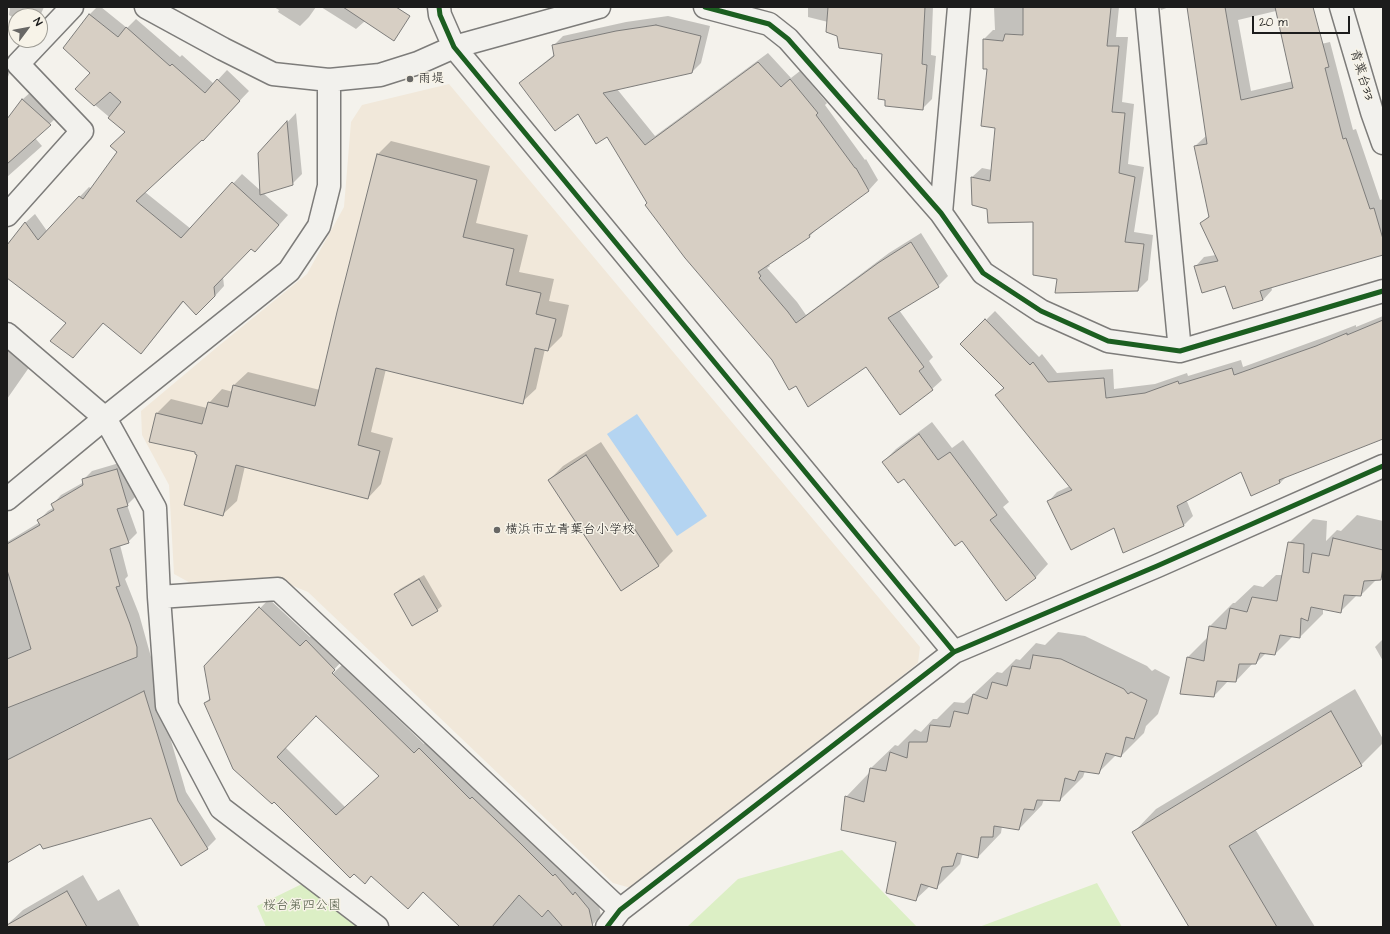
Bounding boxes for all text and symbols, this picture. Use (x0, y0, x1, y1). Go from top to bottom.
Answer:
north arrow (8, 8, 48, 48)
scale bar (1254, 8, 1352, 34)
text: 20 m (1259, 14, 1288, 31)
text: N (30, 15, 46, 29)
street label: 青葉台33 (1346, 48, 1376, 102)
place label: 雨堤 (418, 71, 444, 87)
marker: 雨堤 (405, 74, 415, 84)
place label: 横浜市立青葉台小学校 (505, 522, 635, 538)
marker: 横浜市立青葉台小学校 (492, 525, 502, 535)
park label: 桜台第四公園 (263, 898, 341, 914)

